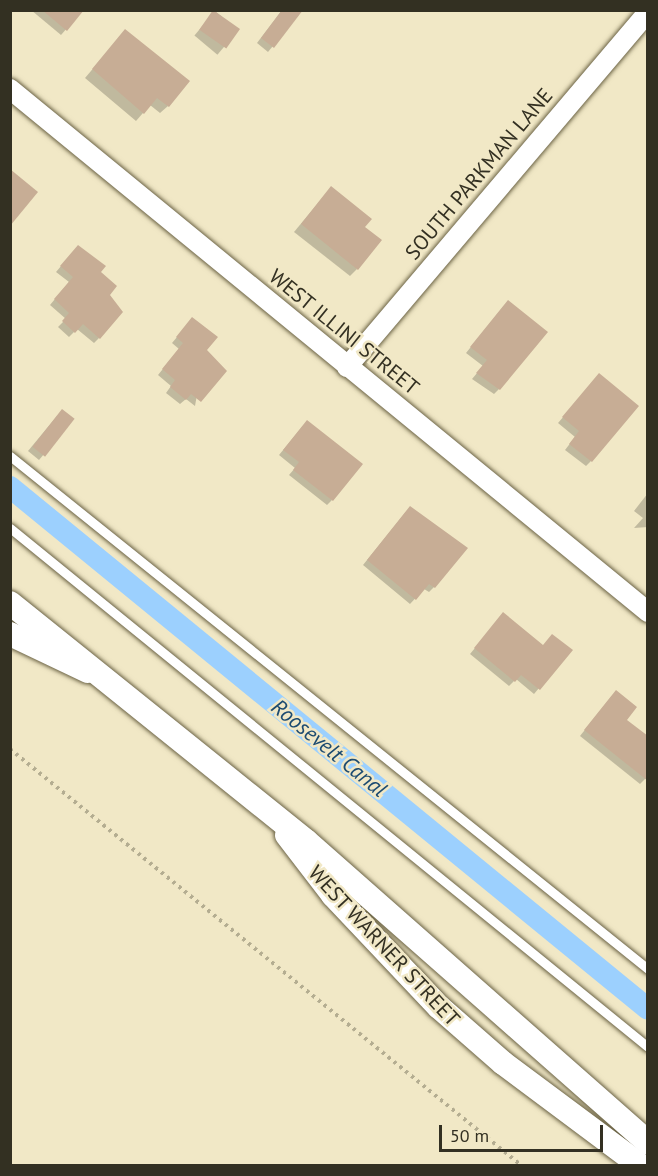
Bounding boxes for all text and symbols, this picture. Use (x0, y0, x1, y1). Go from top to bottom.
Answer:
street label: SOUTH PARKMAN LANE (400, 83, 558, 265)
street label: WEST ILLINI STREET (264, 264, 424, 400)
water label: Roosevelt Canal (266, 693, 392, 803)
street label: WEST WARNER STREET (303, 860, 465, 1032)
scale bar (442, 1113, 606, 1151)
text: 50 m (450, 1124, 489, 1147)

